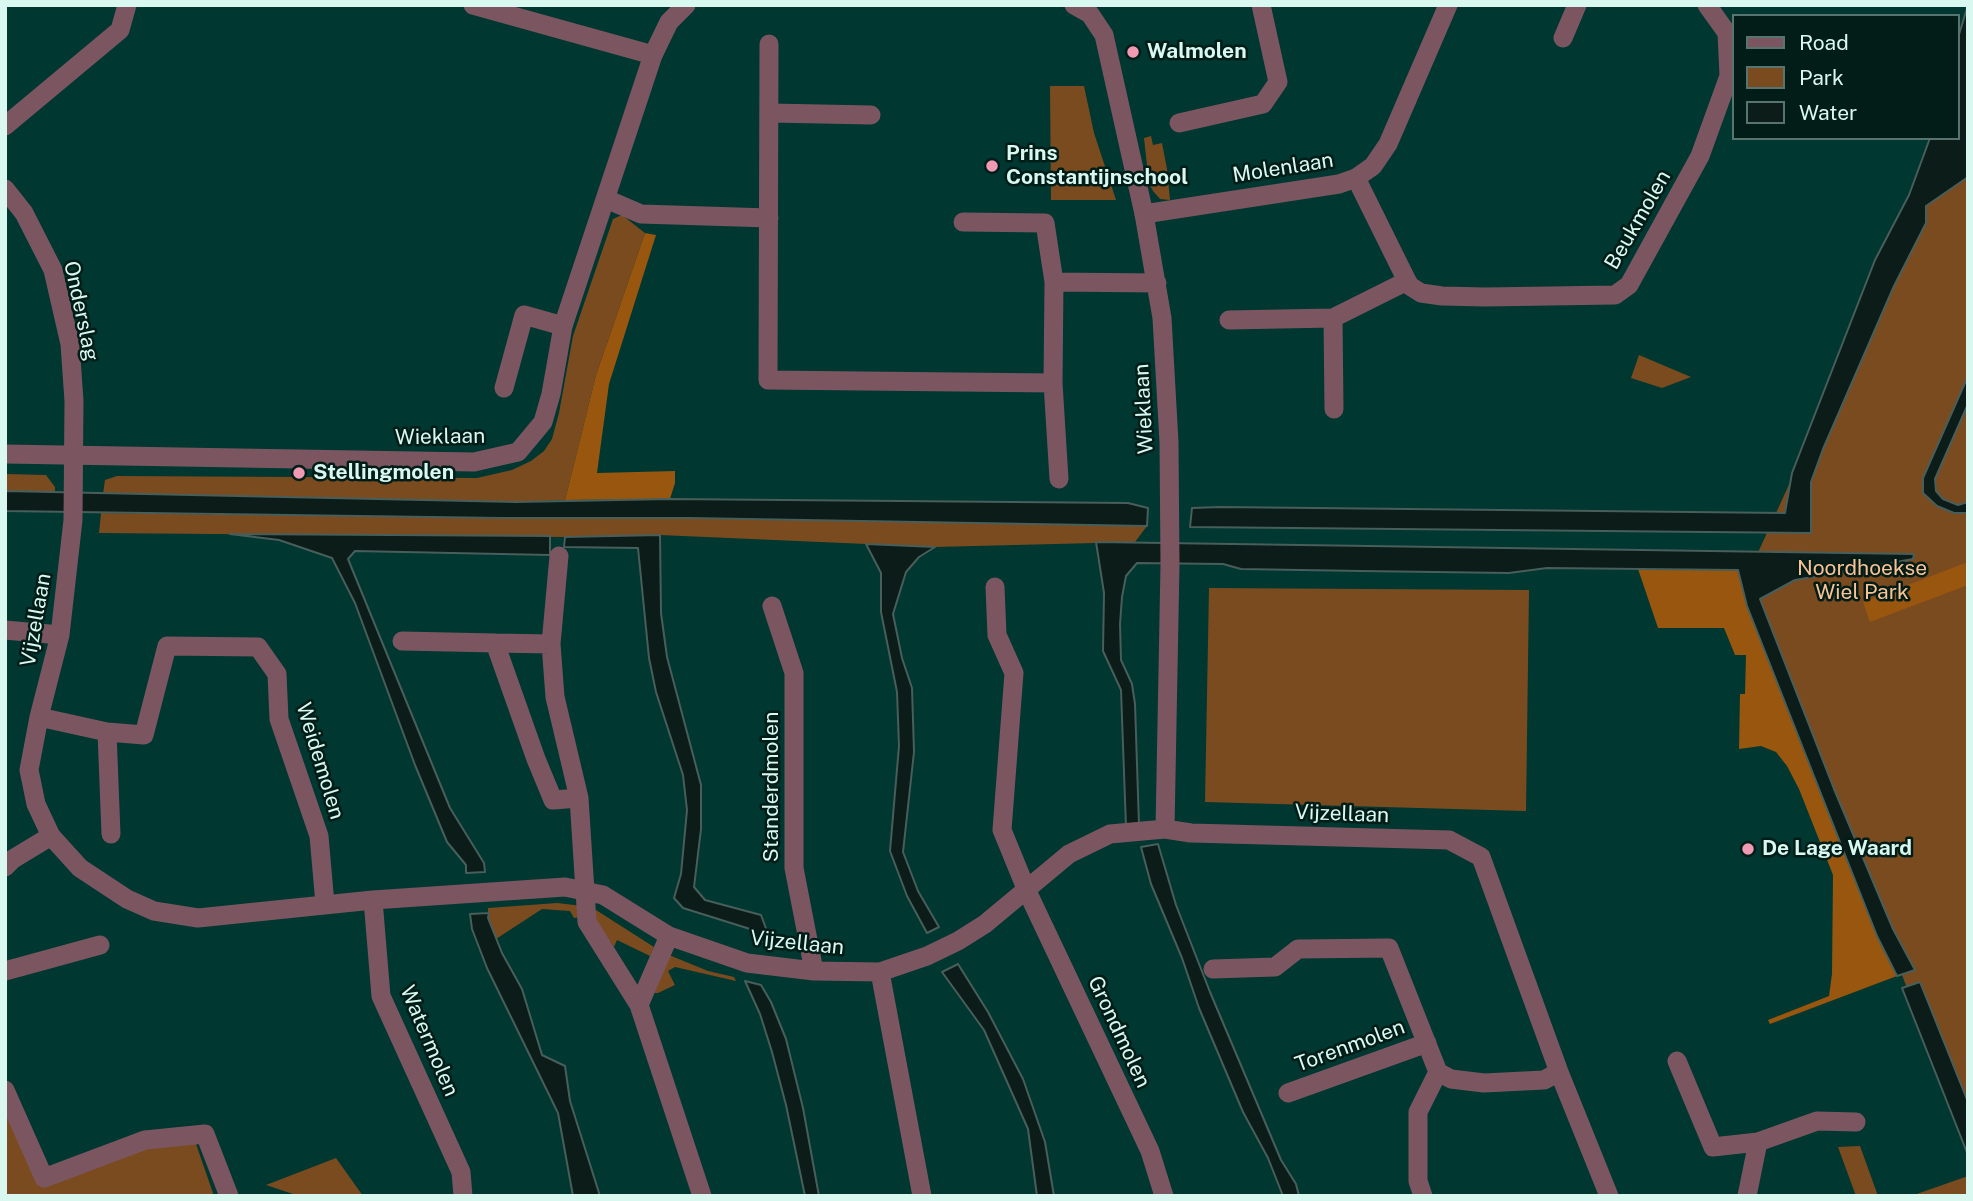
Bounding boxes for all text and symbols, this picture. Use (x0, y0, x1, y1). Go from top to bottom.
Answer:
legend (1731, 14, 1959, 140)
text: Road (1799, 30, 1849, 55)
place label: Walmolen (1147, 39, 1247, 65)
marker: Walmolen (1125, 44, 1141, 60)
text: Park (1799, 65, 1844, 90)
text: Water (1799, 100, 1857, 125)
place label: Prins Constantijnschool (1006, 141, 1188, 191)
street label: Molenlaan (1231, 148, 1335, 188)
marker: Prins Constantijnschool (984, 158, 1000, 174)
street label: Beukmolen (1600, 166, 1676, 274)
street label: Onderslag (58, 259, 104, 363)
street label: Wieklaan (1129, 363, 1159, 455)
street label: Wieklaan (395, 424, 485, 450)
place label: Stellingmolen (313, 460, 454, 486)
marker: Stellingmolen (291, 465, 307, 481)
park label: Noordhoekse Wiel Park (1797, 556, 1927, 606)
street label: Vijzellaan (15, 571, 57, 669)
street label: Weidemolen (290, 700, 350, 822)
street label: Standerdmolen (759, 712, 785, 862)
street label: Vijzellaan (1294, 800, 1390, 828)
place label: De Lage Waard (1762, 836, 1912, 862)
marker: De Lage Waard (1740, 841, 1756, 857)
street label: Vijzellaan (749, 926, 845, 960)
street label: Grondmolen (1082, 972, 1156, 1092)
street label: Watermolen (394, 982, 464, 1100)
street label: Torenmolen (1292, 1015, 1408, 1077)

